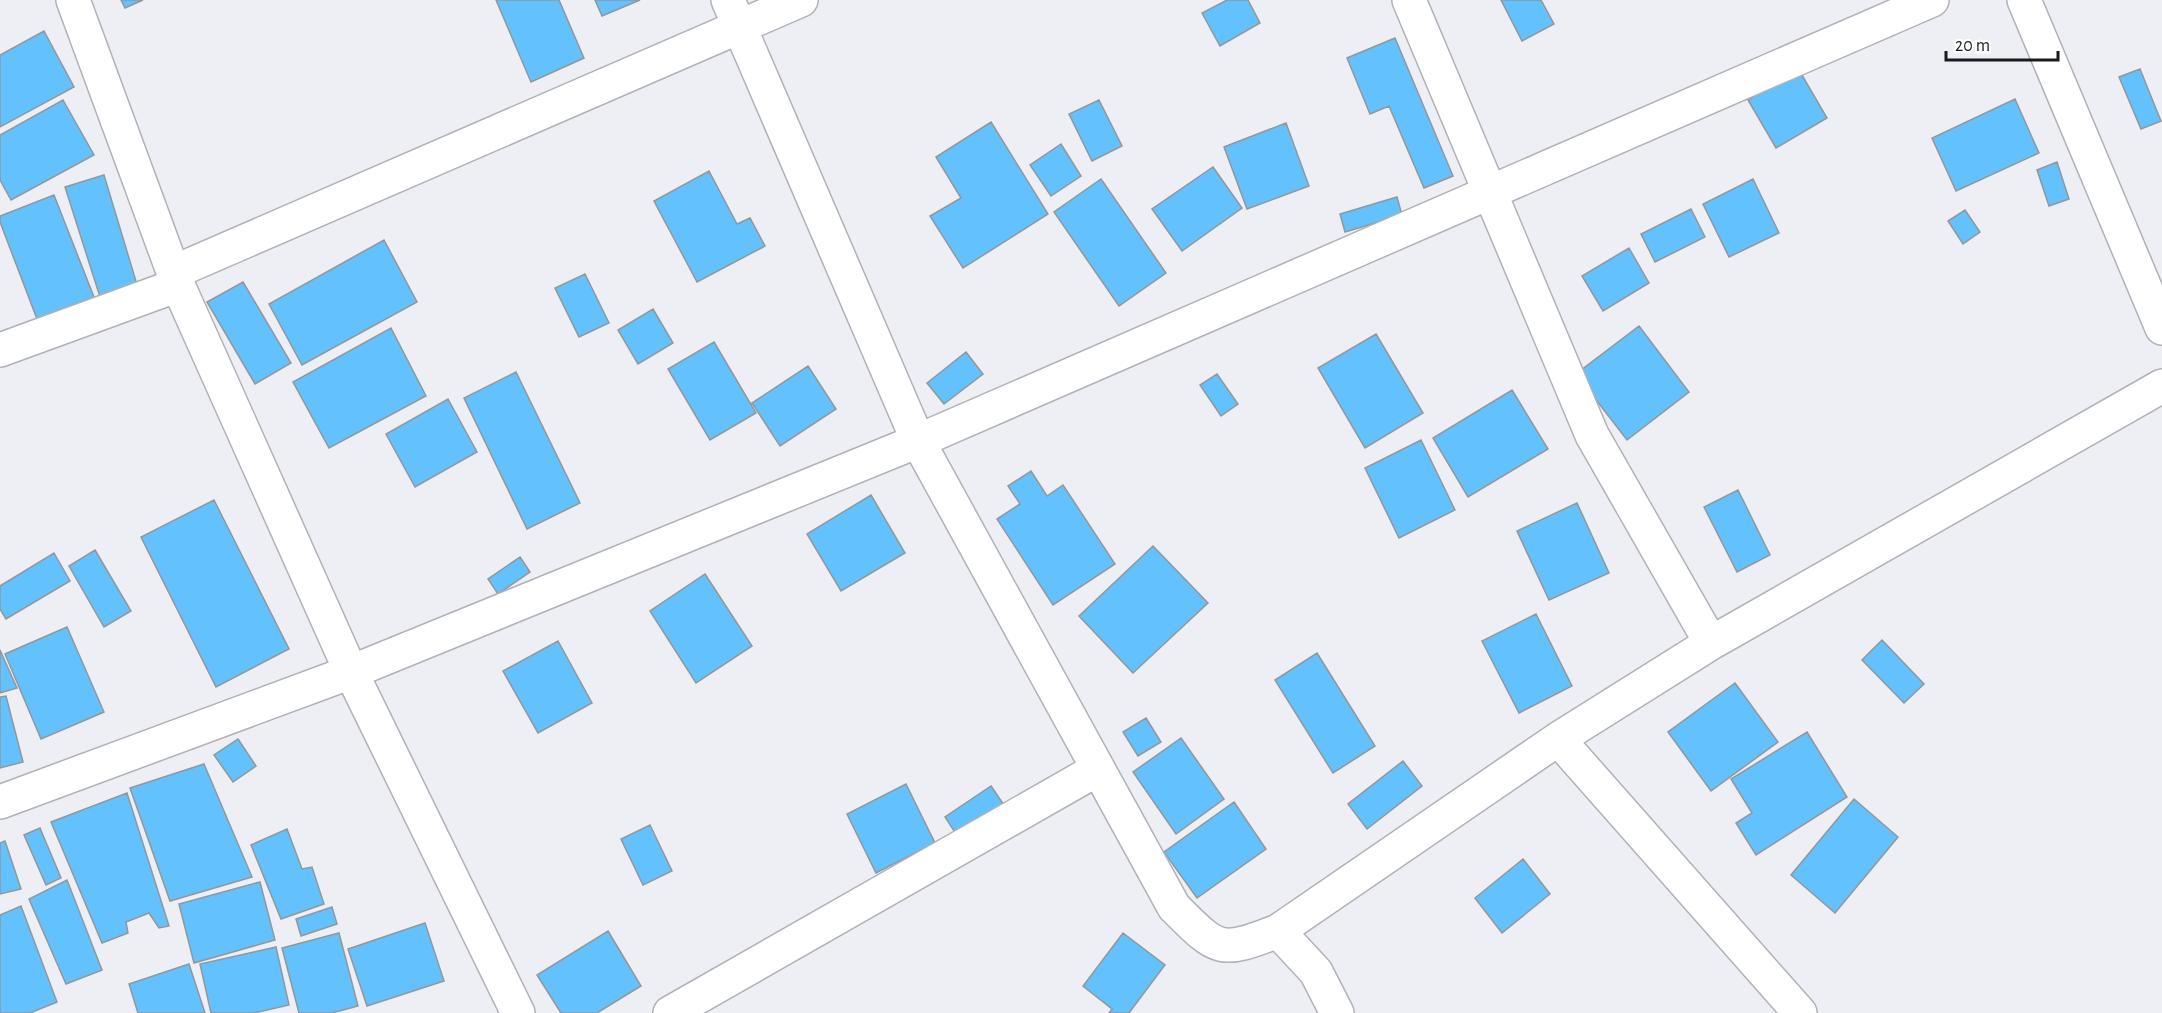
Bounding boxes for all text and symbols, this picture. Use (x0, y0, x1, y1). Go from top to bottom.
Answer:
scale bar (1946, 24, 2058, 62)
text: 20 m (1955, 37, 1990, 55)

